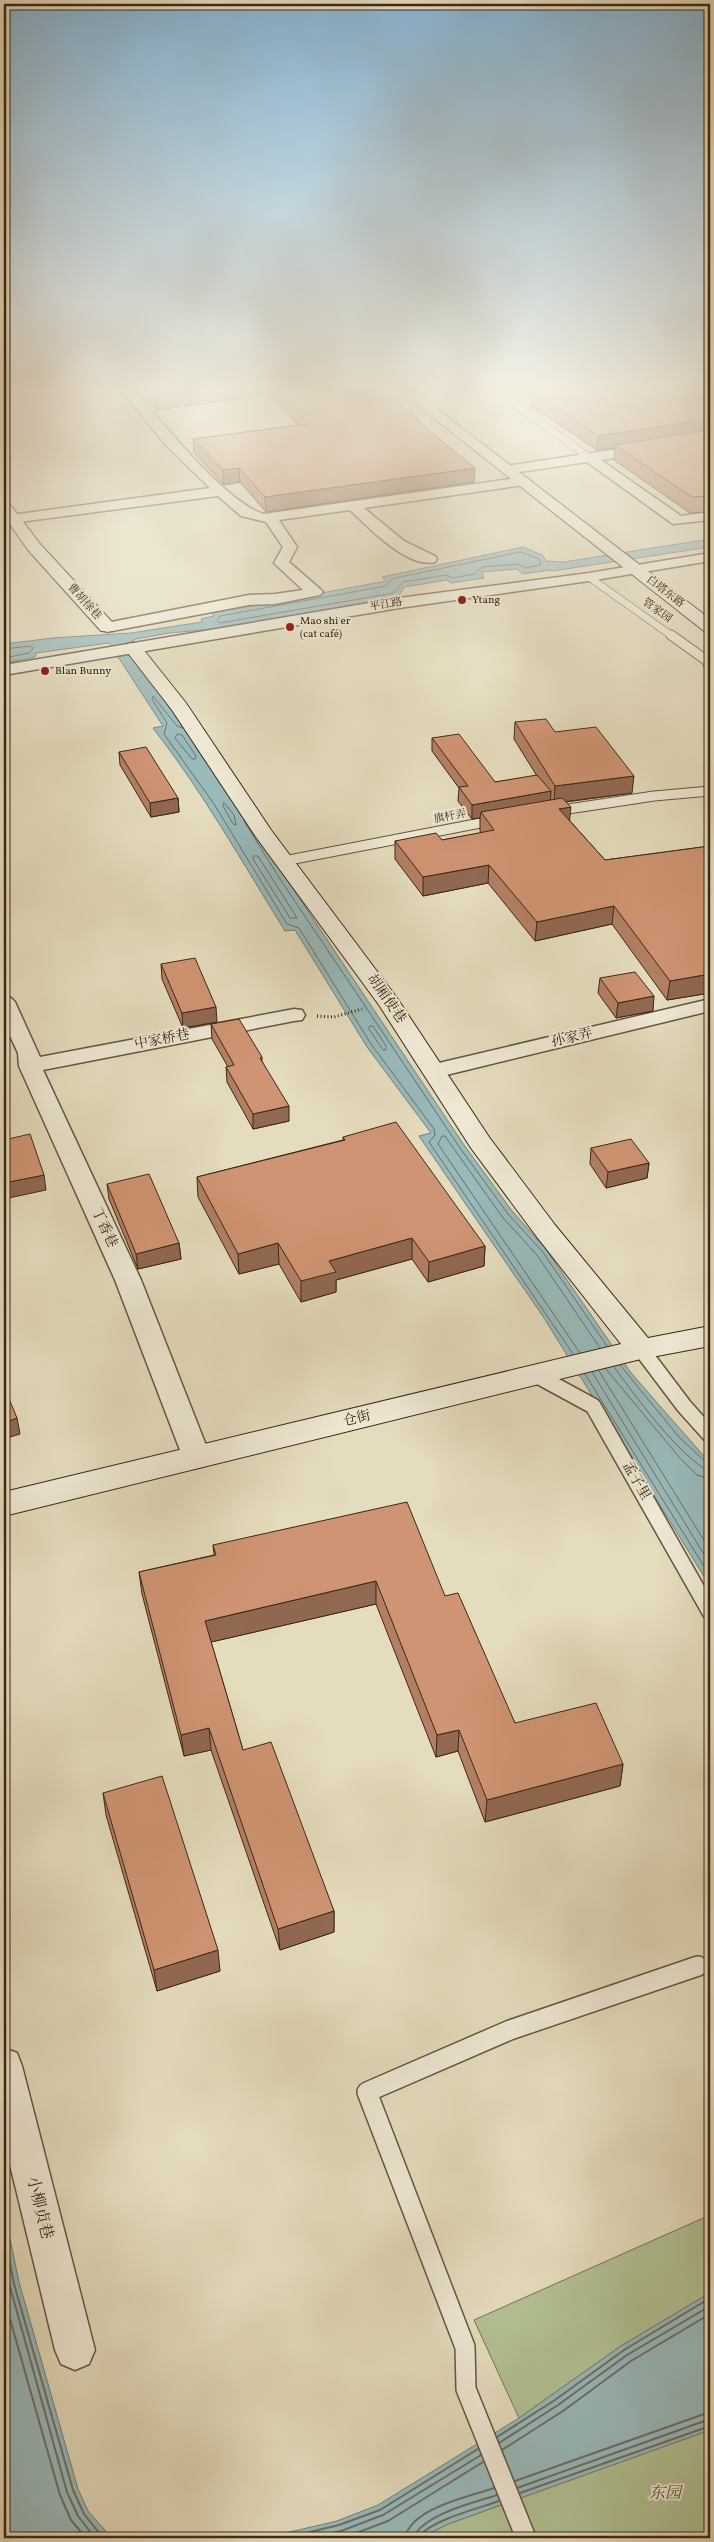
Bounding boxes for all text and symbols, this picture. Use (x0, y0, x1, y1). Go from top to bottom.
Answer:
street label: 白塔东路 (643, 573, 687, 611)
street label: 曹胡徐巷 (64, 581, 104, 623)
place label: Ytang (472, 593, 501, 608)
marker: Ytang (456, 594, 468, 606)
street label: 平江路 (369, 595, 403, 615)
street label: 管家园 (639, 595, 675, 627)
place label: Mao shi er (cat café) (300, 614, 351, 642)
marker: Mao shi er (cat café) (284, 621, 296, 633)
place label: Blan Bunny (55, 664, 111, 679)
marker: Blan Bunny (39, 665, 51, 677)
street label: 旗杆弄 (432, 806, 468, 828)
street label: 胡厢使巷 (362, 971, 410, 1027)
street label: 孙家弄 (549, 1024, 595, 1052)
street label: 中家桥巷 (133, 1025, 191, 1055)
street label: 丁香巷 (87, 1205, 121, 1251)
street label: 仓街 (341, 1406, 373, 1432)
street label: 孟子里 (617, 1458, 655, 1504)
street label: 小柳贞巷 (21, 2174, 57, 2242)
park label: 东园 (649, 2483, 684, 2505)

